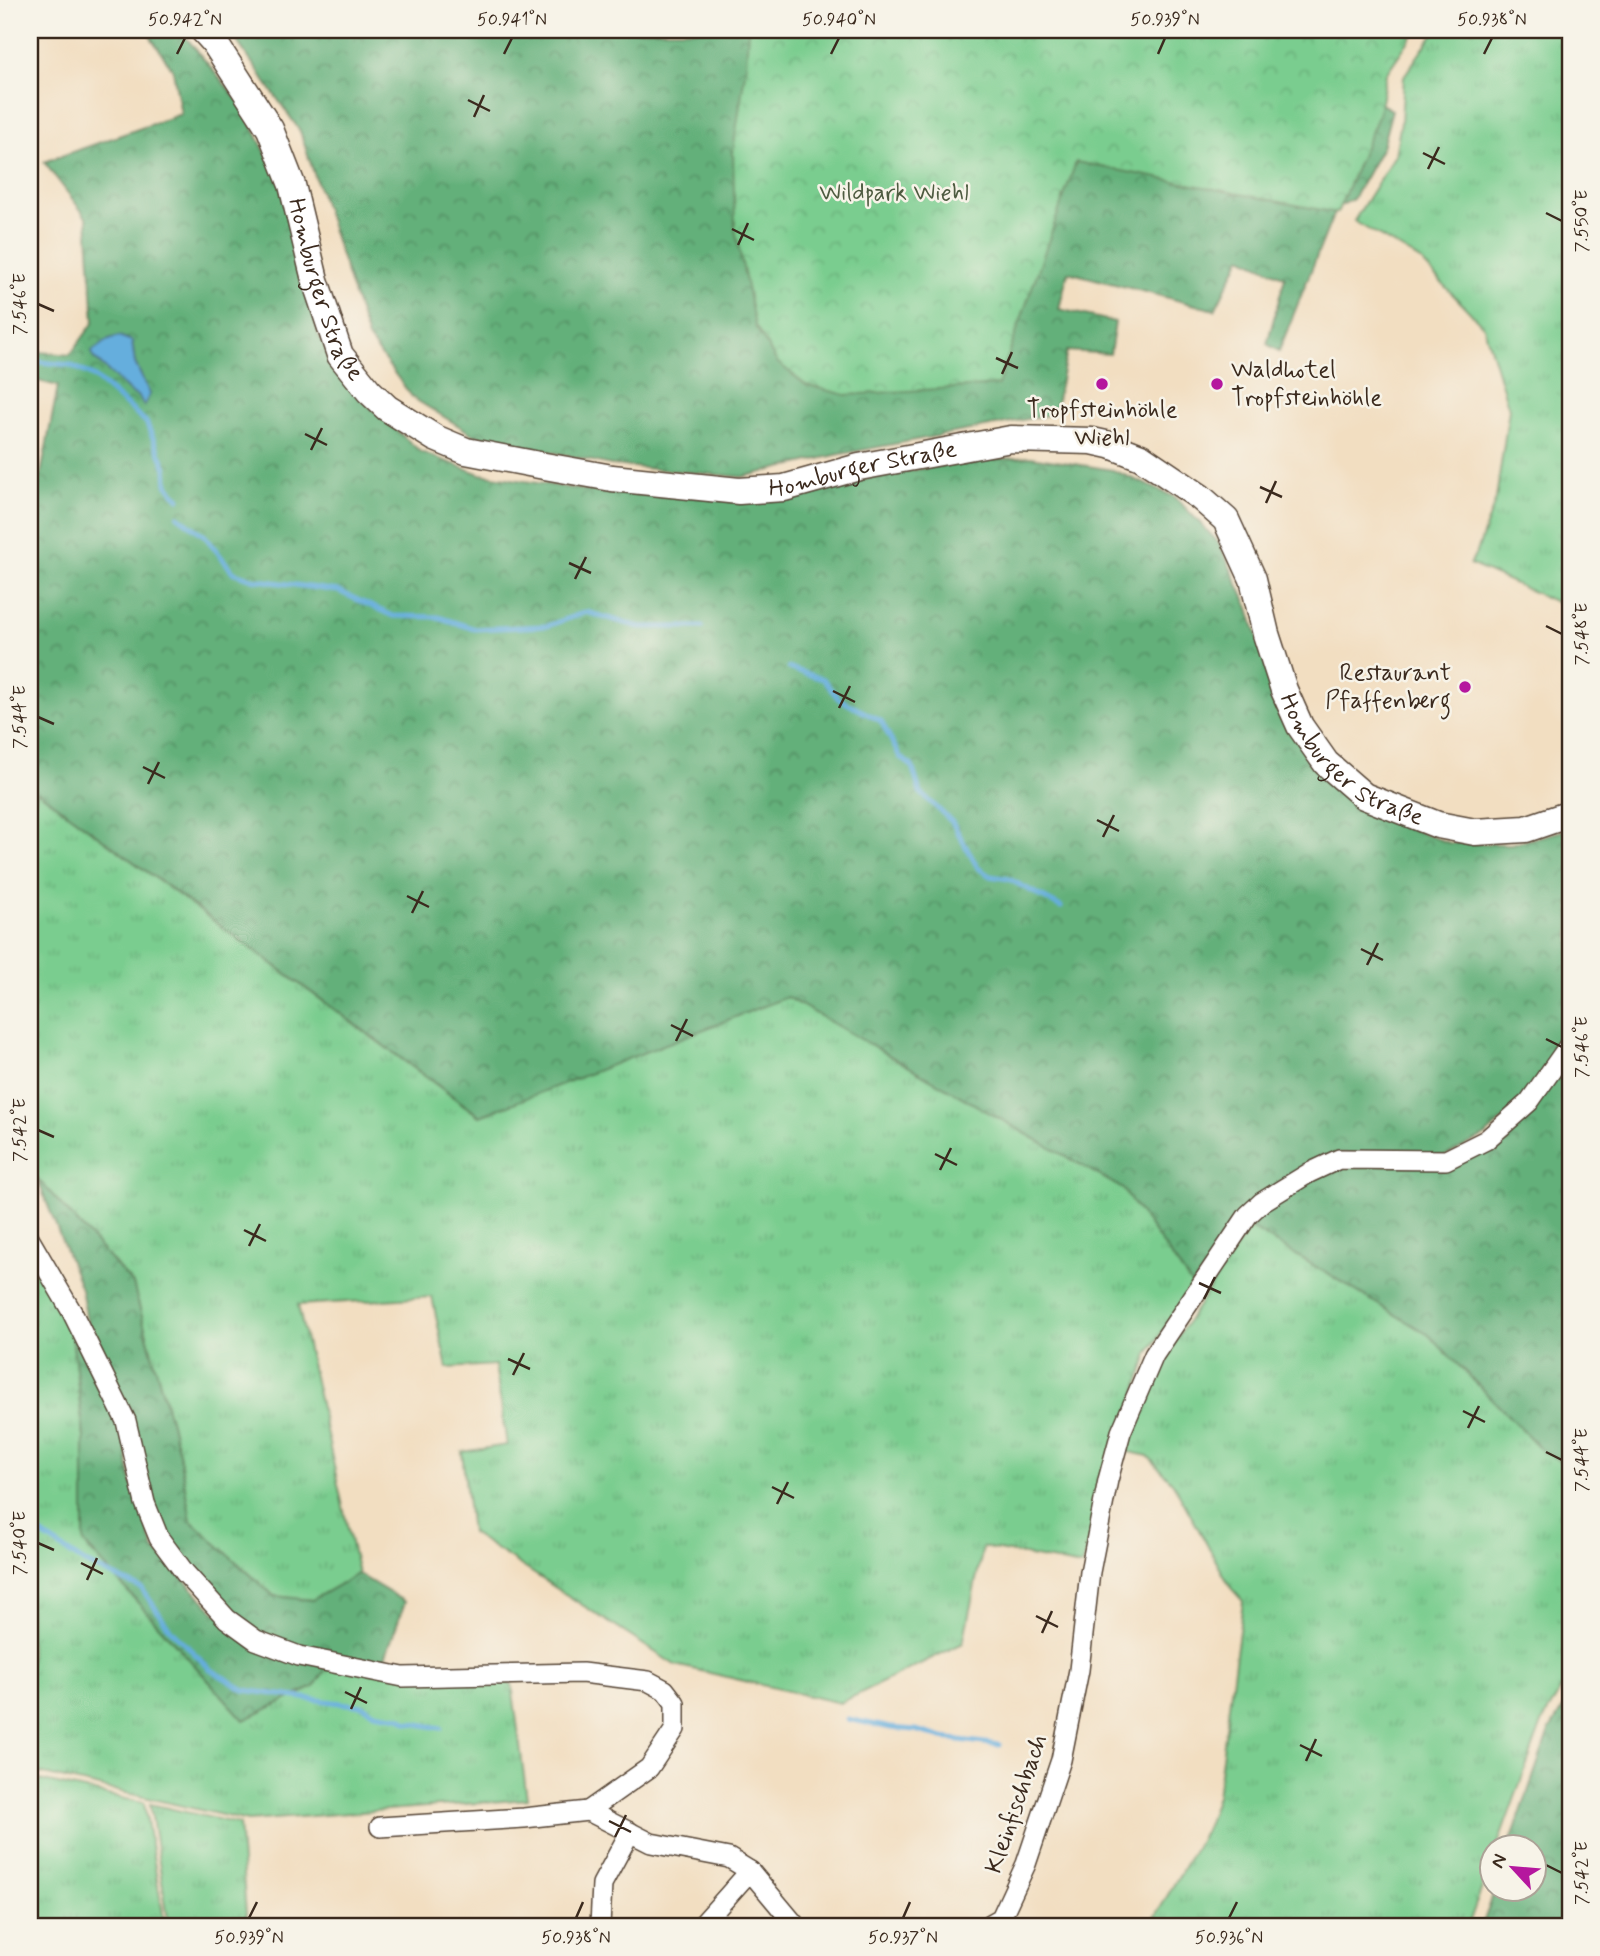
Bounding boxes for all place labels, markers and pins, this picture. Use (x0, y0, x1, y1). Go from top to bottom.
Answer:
place label: Waldhotel Tropfsteinhöhle (1231, 355, 1382, 414)
marker: Tropfsteinhöhle Wiehl (1094, 376, 1110, 392)
marker: Waldhotel Tropfsteinhöhle (1209, 376, 1225, 392)
place label: Tropfsteinhöhle Wiehl (1027, 395, 1178, 454)
place label: Restaurant Pfaffenberg (1325, 658, 1451, 720)
marker: Restaurant Pfaffenberg (1457, 679, 1473, 695)

